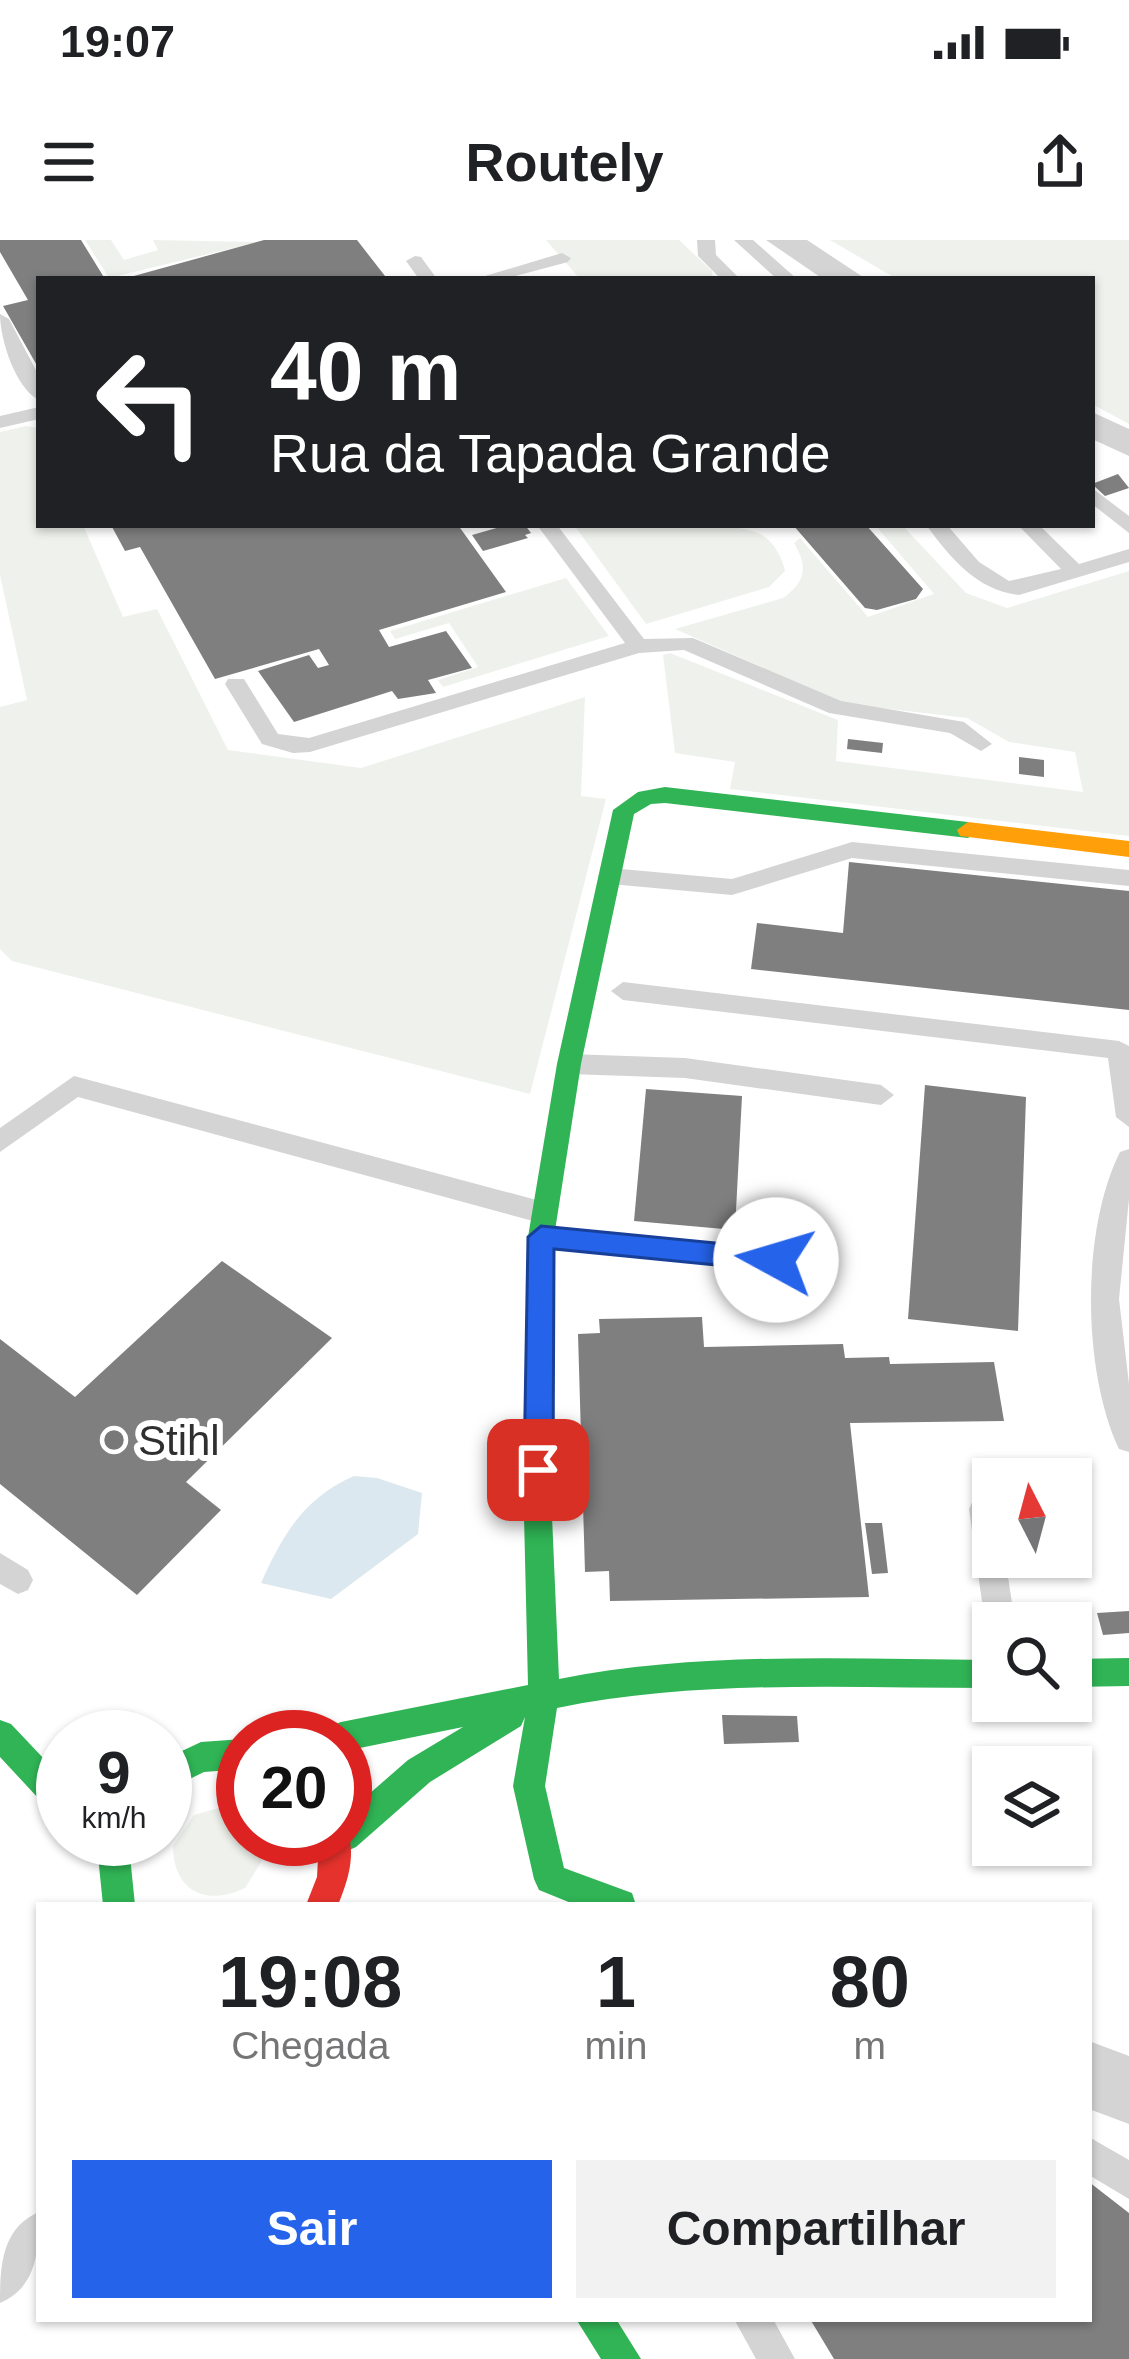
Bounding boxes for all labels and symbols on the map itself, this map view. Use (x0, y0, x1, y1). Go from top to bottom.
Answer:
position arrow (713, 1197, 839, 1323)
place label: Stihl (138, 1417, 220, 1464)
pin (487, 1419, 589, 1521)
marker: Stihl (101, 1427, 127, 1453)
north arrow (972, 1458, 1092, 1578)
speed limit sign: 20 (216, 1710, 372, 1866)

